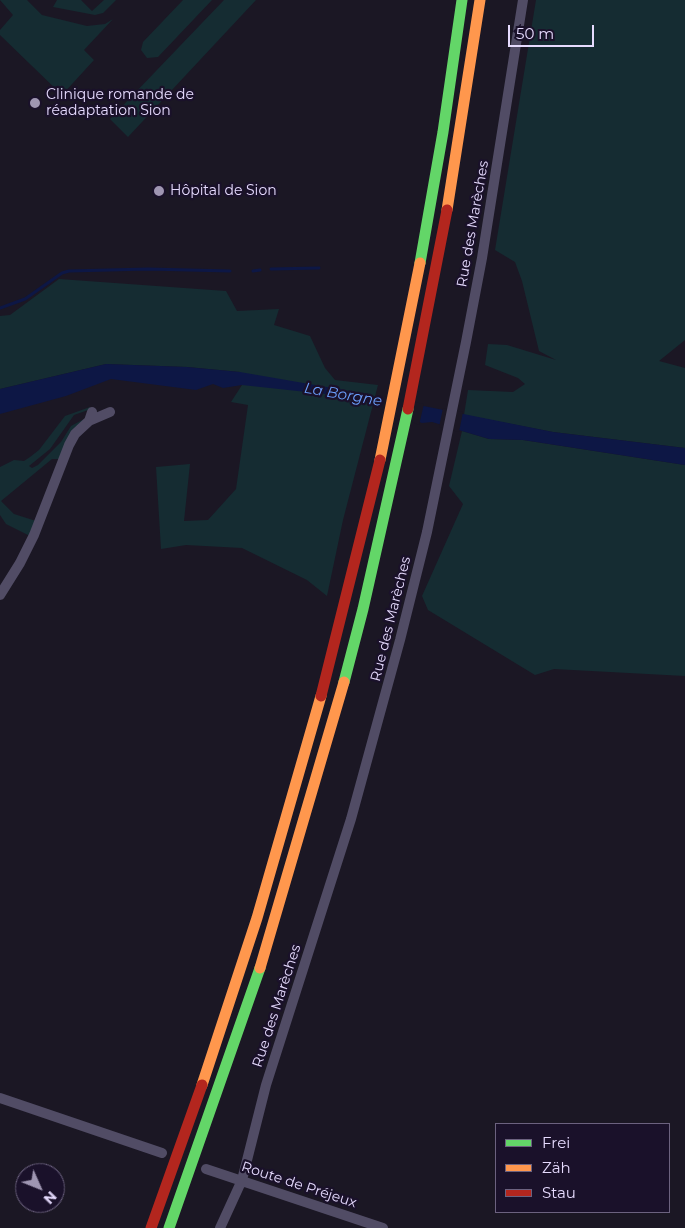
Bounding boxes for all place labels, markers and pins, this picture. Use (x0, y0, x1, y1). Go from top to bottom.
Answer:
place label: Clinique romande de réadaptation Sion (46, 87, 194, 120)
marker: Clinique romande de réadaptation Sion (28, 96, 42, 110)
place label: Hôpital de Sion (170, 183, 277, 199)
marker: Hôpital de Sion (152, 184, 166, 198)

